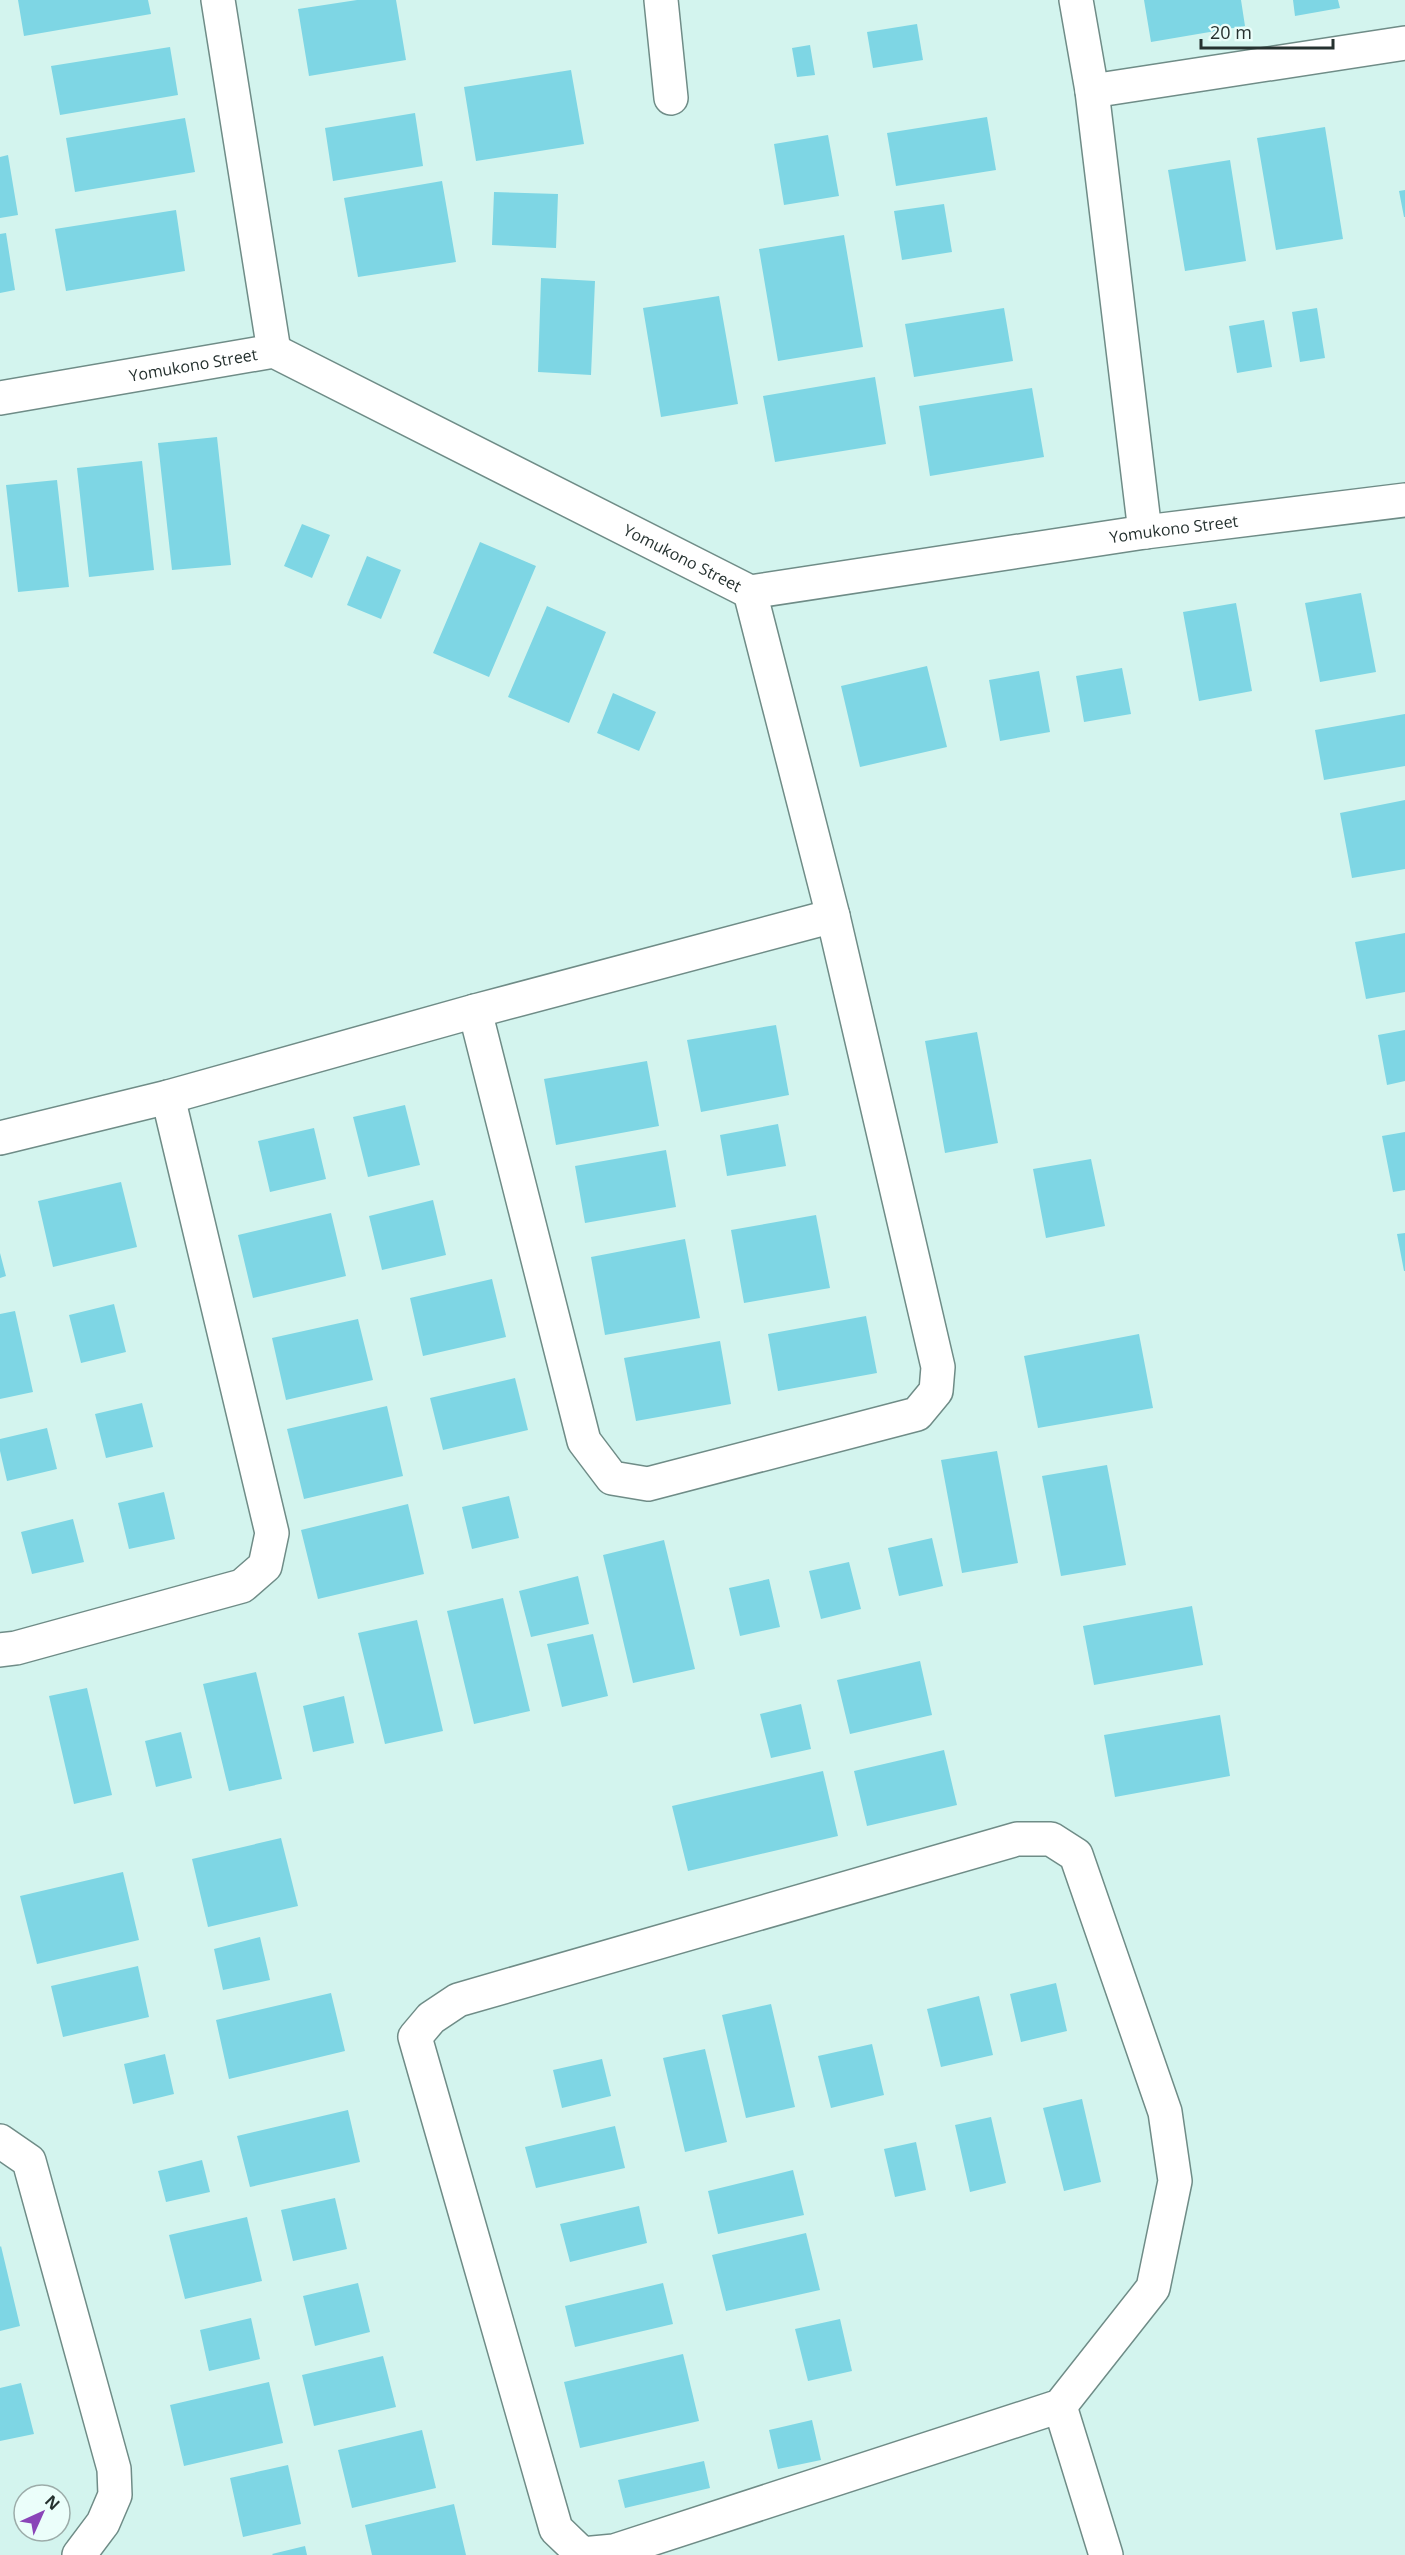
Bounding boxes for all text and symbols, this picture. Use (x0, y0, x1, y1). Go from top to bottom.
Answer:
scale bar (1201, 12, 1333, 50)
text: 20 m (1210, 20, 1252, 44)
street label: Yomukono Street (127, 343, 259, 387)
street label: Yomukono Street (1108, 510, 1240, 548)
street label: Yomukono Street (620, 519, 746, 597)
north arrow (12, 2483, 72, 2543)
text: N (40, 2490, 65, 2515)

